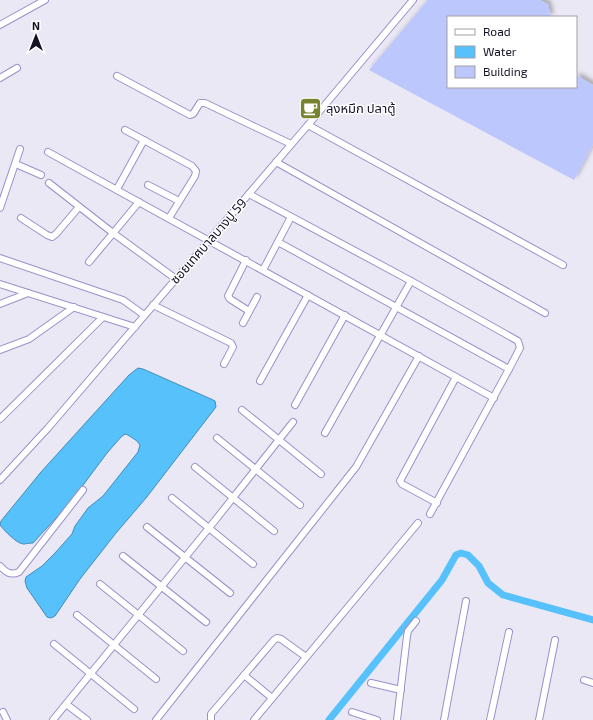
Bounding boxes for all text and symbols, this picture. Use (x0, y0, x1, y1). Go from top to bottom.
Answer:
north arrow (16, 16, 56, 56)
legend (447, 16, 577, 88)
text: N (32, 19, 40, 32)
text: Road (483, 24, 511, 38)
text: Water (483, 44, 517, 58)
text: Building (483, 64, 528, 78)
cafe icon: ลุงหมึก ปลาตู้ (298, 95, 324, 121)
place label: ลุงหมึก ปลาตู้ (326, 100, 396, 116)
street label: ซอยเทศบาลบางปู 59 (166, 195, 250, 287)

